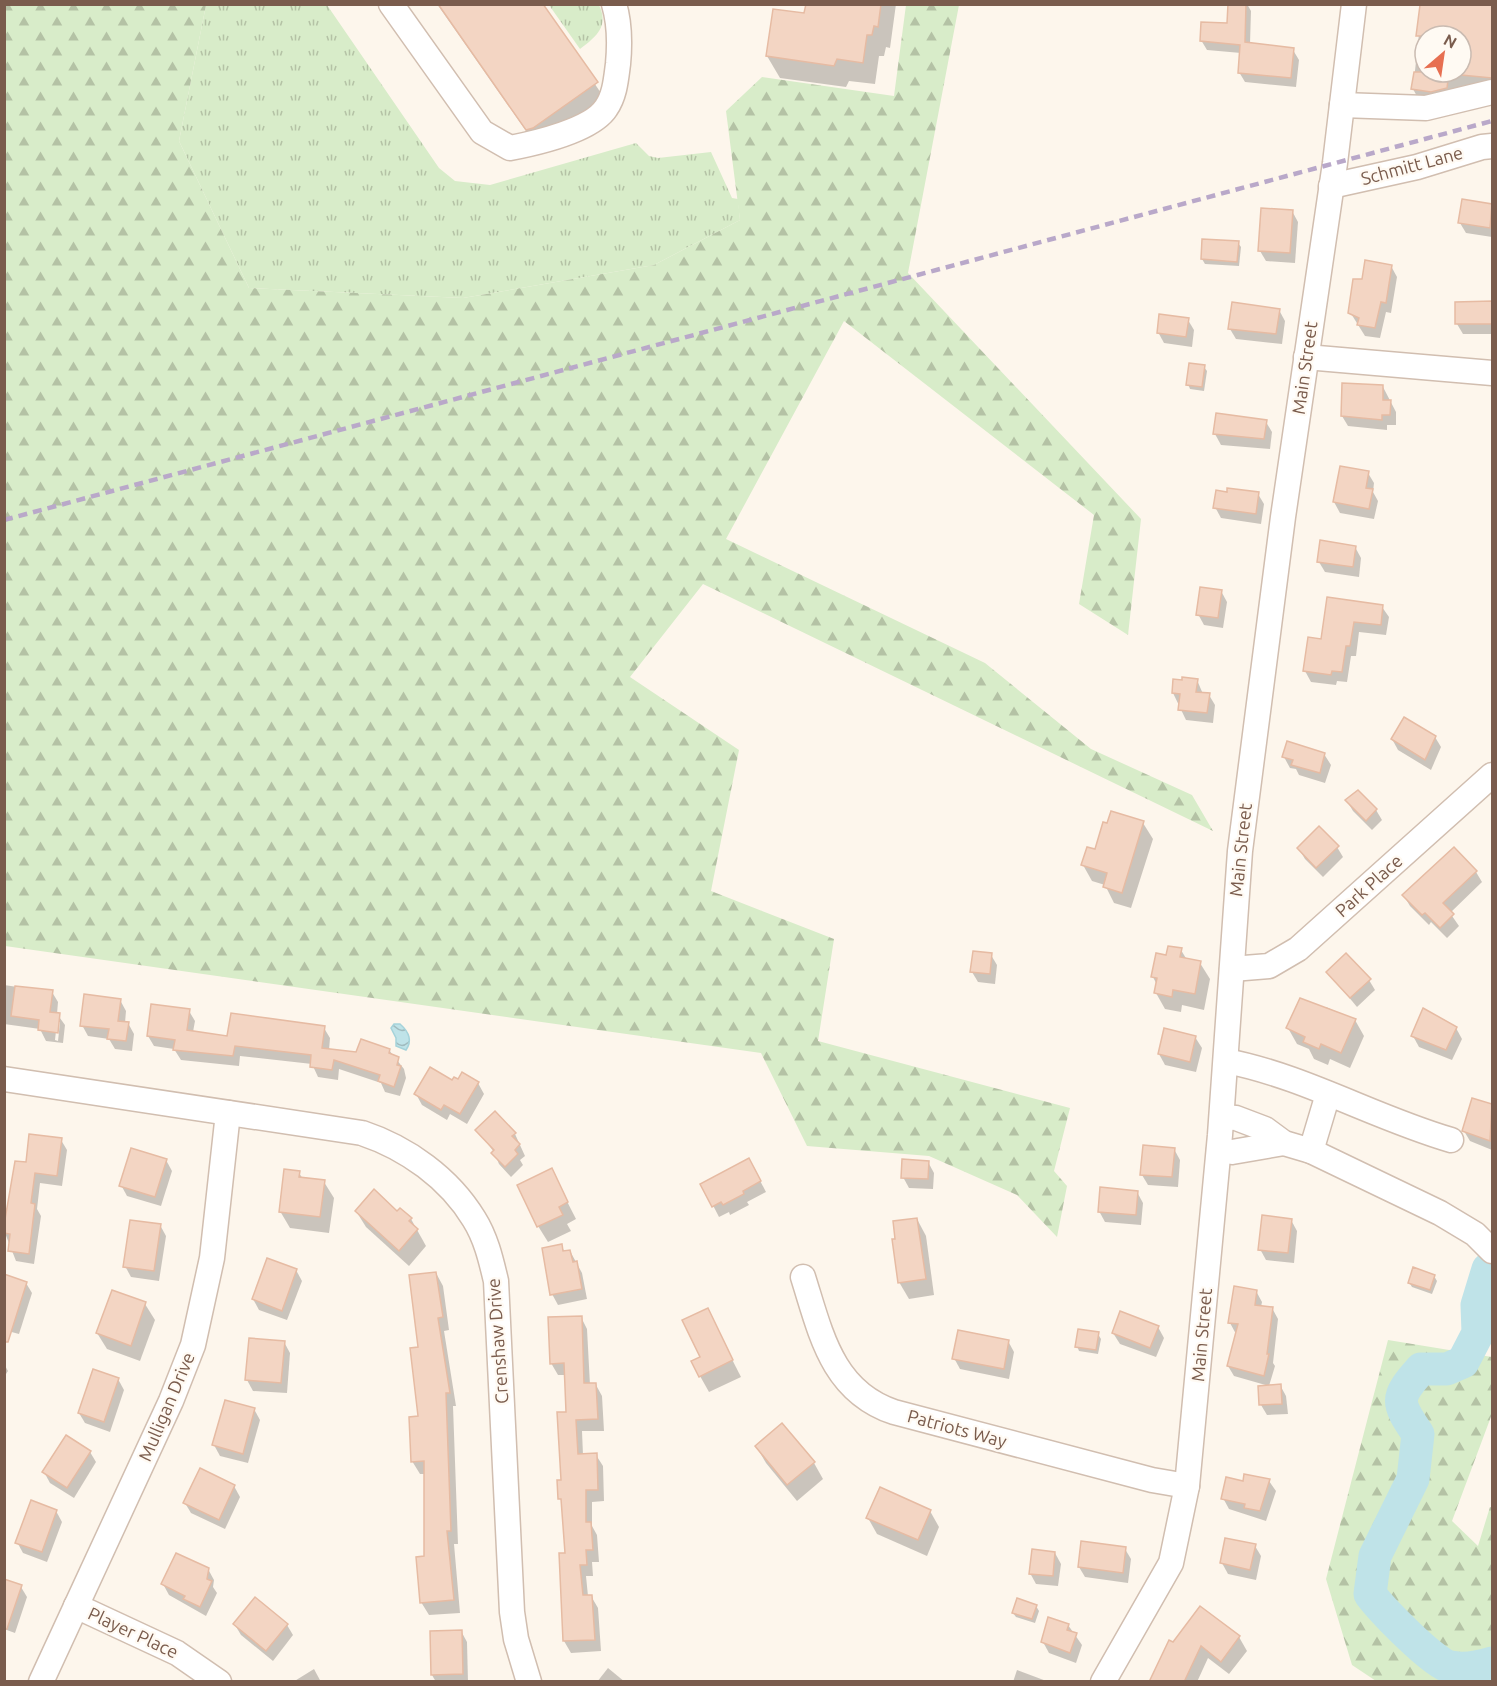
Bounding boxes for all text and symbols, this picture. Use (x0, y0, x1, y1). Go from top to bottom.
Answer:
north arrow (1413, 24, 1473, 84)
text: N (1441, 30, 1460, 52)
street label: Schmitt Lane (1358, 142, 1465, 188)
street label: Main Street (1288, 320, 1320, 416)
street label: Main Street (1225, 802, 1255, 898)
street label: Park Place (1331, 850, 1406, 920)
street label: Crenshaw Drive (483, 1278, 511, 1405)
street label: Main Street (1187, 1287, 1215, 1383)
street label: Mulligan Drive (134, 1349, 198, 1464)
street label: Patriots Way (905, 1405, 1009, 1451)
street label: Player Place (85, 1602, 182, 1662)

